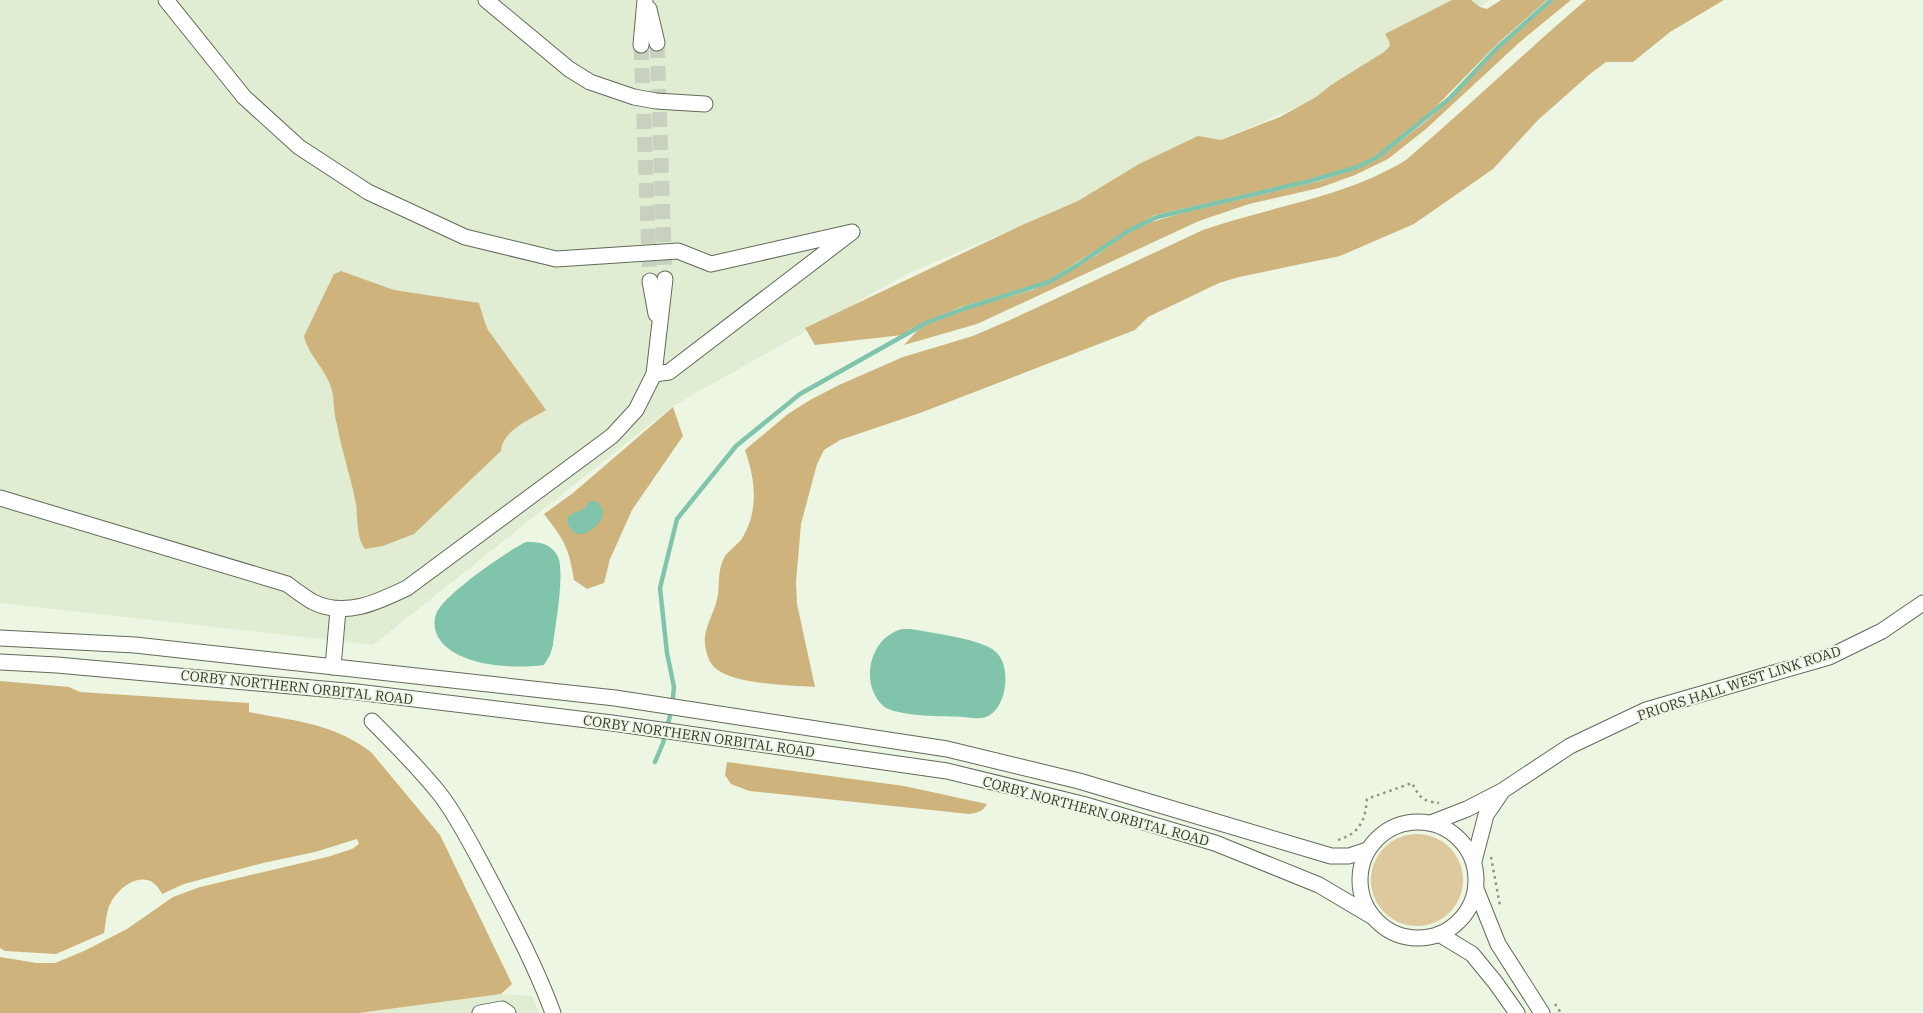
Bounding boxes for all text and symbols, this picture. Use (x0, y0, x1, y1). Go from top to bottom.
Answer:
street label: PRIORS HALL WEST LINK ROAD (1635, 641, 1843, 724)
street label: CORBY NORTHERN ORBITAL ROAD (180, 666, 414, 708)
street label: CORBY NORTHERN ORBITAL ROAD (582, 711, 816, 761)
street label: CORBY NORTHERN ORBITAL ROAD (981, 772, 1211, 850)

